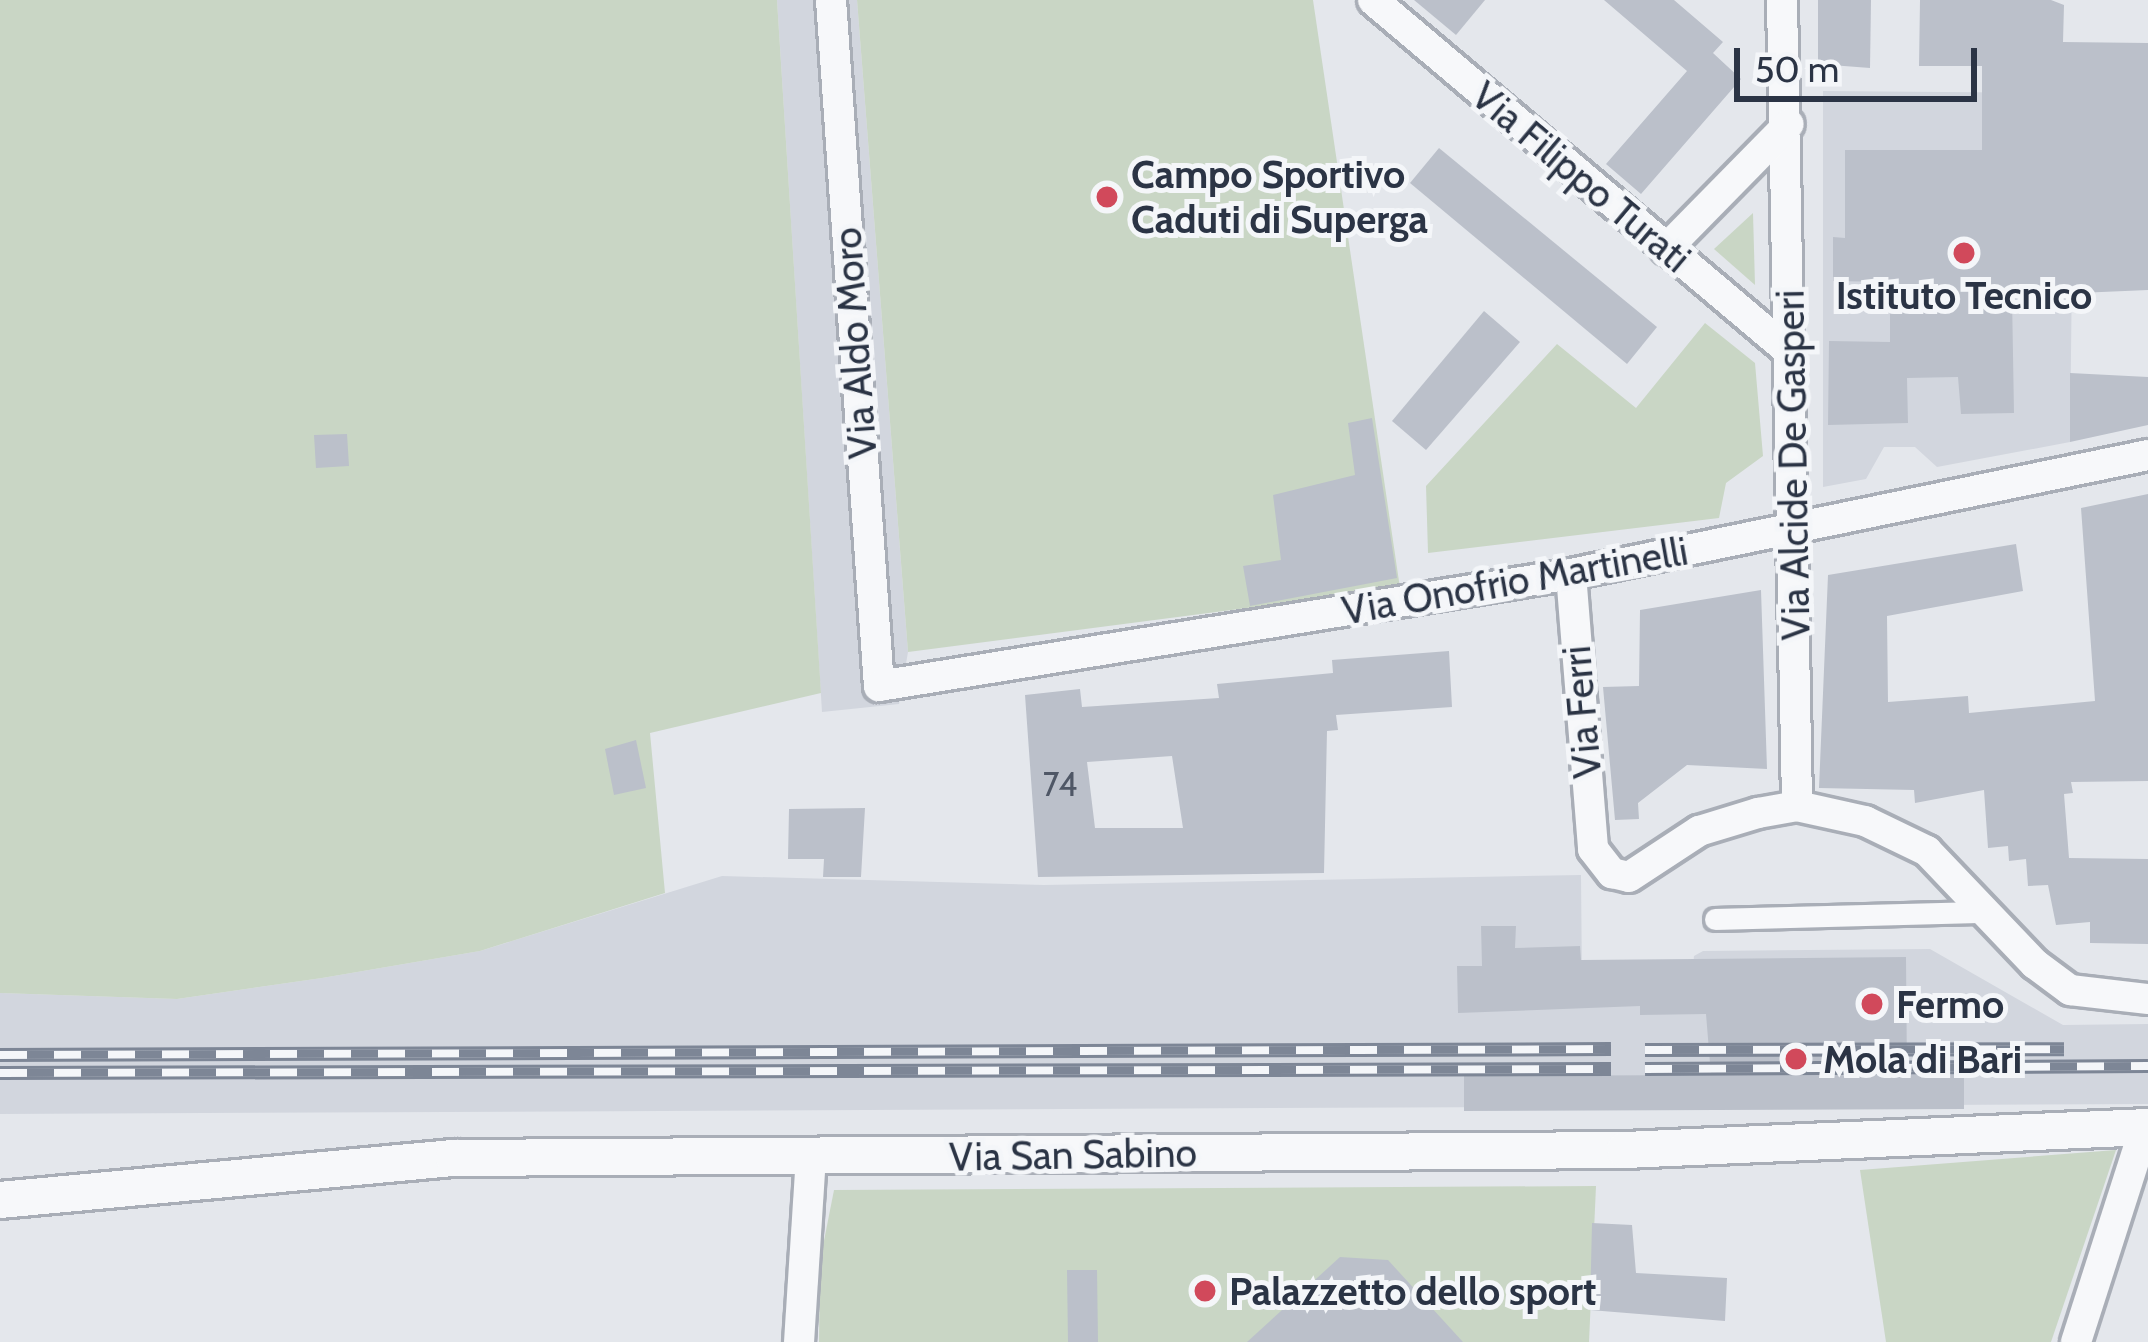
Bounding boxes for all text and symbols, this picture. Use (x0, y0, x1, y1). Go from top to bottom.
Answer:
scale bar (1740, 24, 1983, 98)
text: 50 m (1755, 47, 1839, 91)
street label: Via Filippo Turati (1462, 72, 1700, 282)
place label: Campo Sportivo Caduti di Superga (1131, 152, 1428, 243)
marker: Campo Sportivo Caduti di Superga (1094, 184, 1120, 210)
street label: Via Aldo Moro (824, 226, 886, 460)
marker: Istituto Tecnico (1951, 240, 1977, 266)
place label: Istituto Tecnico (1836, 272, 2092, 318)
street label: Via Alcide De Gasperi (1767, 289, 1819, 641)
street label: Via Onofrio Martinelli (1339, 528, 1691, 634)
street label: Via Ferri (1553, 644, 1611, 780)
house number: 74 (1043, 765, 1077, 805)
place label: Fermo (1896, 981, 2004, 1027)
marker: Fermo (1859, 991, 1885, 1017)
place label: Mola di Bari (1823, 1036, 2022, 1082)
marker: Mola di Bari (1780, 1043, 1812, 1075)
street label: Via San Sabino (949, 1129, 1197, 1181)
place label: Palazzetto dello sport (1229, 1268, 1596, 1314)
marker: Palazzetto dello sport (1192, 1278, 1218, 1304)

